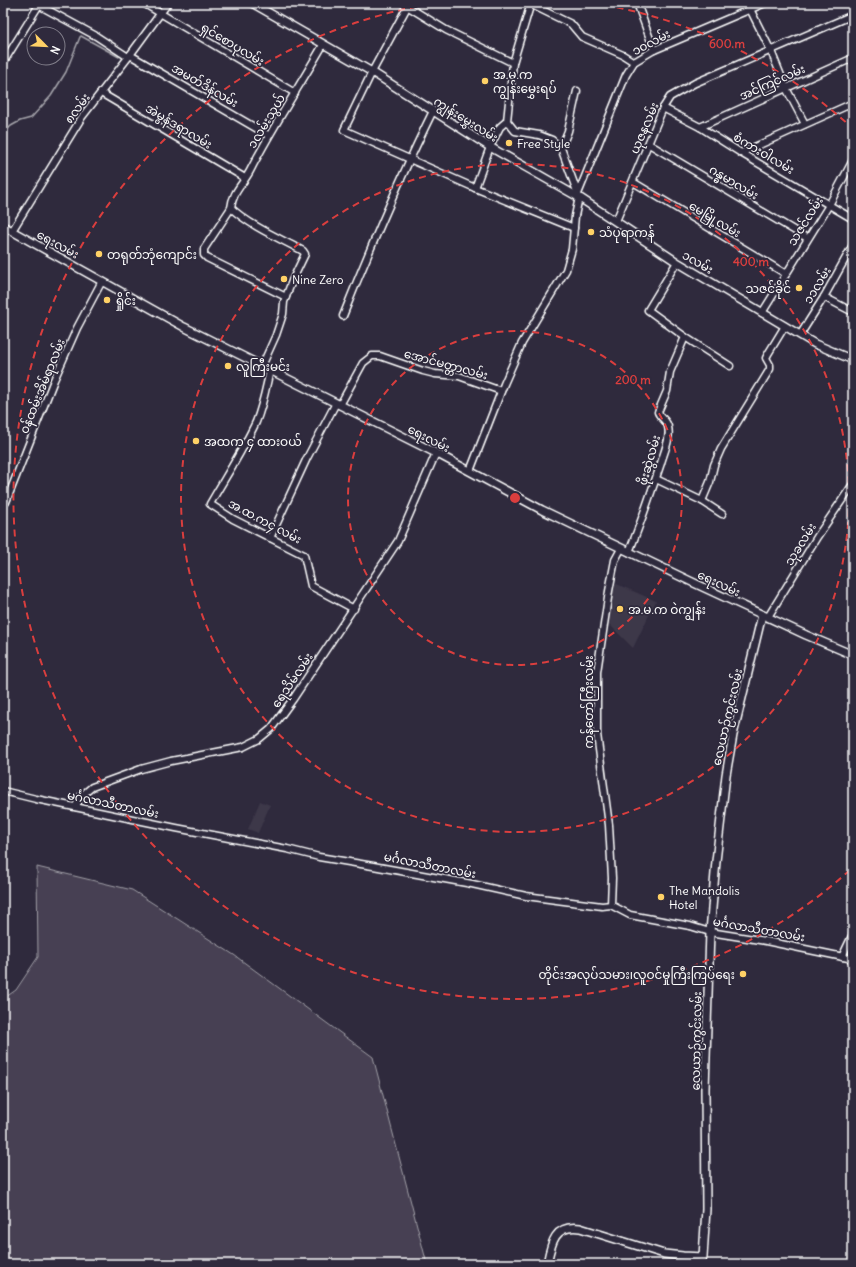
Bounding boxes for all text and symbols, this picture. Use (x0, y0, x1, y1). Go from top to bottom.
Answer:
street label: ရှင်စောပုလမ်း (197, 18, 268, 71)
street label: ၁၀လမ်း (629, 25, 673, 58)
north arrow (26, 26, 66, 66)
text: 600 m (709, 36, 746, 51)
text: N (47, 44, 63, 56)
street label: အမတ်ဒိန်လမ်း (167, 59, 242, 113)
street label: အင်ကြင်လမ်း (736, 60, 808, 106)
place label: အ.မ.က ကျွန်းမွှေးရပ် (493, 67, 557, 100)
marker: အ.မ.က ကျွန်းမွှေးရပ် (480, 76, 490, 86)
street label: ၈လမ်း (60, 89, 93, 126)
street label: ၁လမ်းသွယ် (243, 91, 291, 152)
street label: ကျွန်းမွှေးလမ်း (429, 92, 501, 148)
street label: အဲမွန်ဒရာလမ်း (141, 99, 216, 154)
street label: ယုဇနလမ်း (626, 100, 664, 157)
street label: စံကားဝါလမ်း (731, 128, 798, 177)
place label: Free Style (517, 136, 570, 151)
marker: Free Style (504, 138, 514, 148)
street label: ဂန္ဓမာလမ်း (705, 161, 762, 205)
street label: သဇင်လမ်း (783, 193, 826, 248)
street label: မေမြို့လမ်း (685, 197, 744, 243)
place label: သံပုရာကန် (599, 224, 655, 243)
street label: ရေးလမ်း (33, 226, 82, 264)
marker: သံပုရာကန် (586, 227, 596, 237)
place label: တရုတ်ဘုံကျောင်း (107, 246, 197, 265)
street label: ၁လမ်း (680, 246, 717, 277)
marker: တရုတ်ဘုံကျောင်း (94, 249, 104, 259)
text: 400 m (733, 254, 770, 269)
street label: ၁၁လမ်း (799, 263, 834, 306)
place label: Nine Zero (292, 272, 344, 287)
marker: Nine Zero (279, 274, 289, 284)
place label: သဇင်ခိုင် (746, 280, 791, 299)
marker: သဇင်ခိုင် (794, 283, 804, 293)
place label: ရှိုင်း (115, 292, 136, 311)
marker: ရှိုင်း (102, 295, 112, 305)
street label: ၀န်ထမ်းအိမ်ရာလမ်း (15, 336, 71, 437)
street label: အောင်မတ္တာလမ်း (402, 345, 490, 385)
place label: လူကြီးမင်း (236, 358, 290, 377)
marker: လူကြီးမင်း (223, 361, 233, 371)
text: 200 m (615, 372, 651, 387)
street label: ရေးလမ်း (404, 420, 453, 458)
place label: အထက ၄ ထားဝယ် (204, 433, 302, 452)
street label: ဖိုးဆွဲလမ်း (634, 433, 666, 488)
marker: အထက ၄ ထားဝယ် (191, 436, 201, 446)
centre of rings (508, 491, 522, 505)
street label: အ.ထ.က၄ လမ်း (224, 495, 305, 549)
street label: သုခလမ်း (780, 519, 821, 570)
street label: ရေးလမ်း (694, 566, 743, 602)
place label: အ.မ.က ဝဲကျွန်း (628, 601, 706, 621)
marker: အ.မ.က ဝဲကျွန်း (615, 604, 625, 614)
street label: ရေသိမ်လမ်း (267, 649, 318, 712)
street label: ကန်တော်ကြီးလမ်း (580, 656, 599, 748)
street label: လေယာဉ်ကွင်းလမ်း (708, 667, 748, 768)
street label: မင်္ဂလာသီတာလမ်း (66, 786, 160, 821)
street label: မင်္ဂလာသီတာလမ်း (383, 848, 477, 881)
place label: The Mandolis Hotel (669, 883, 740, 912)
marker: The Mandolis Hotel (656, 892, 666, 902)
street label: မင်္ဂလာသီတာလမ်း (712, 913, 806, 944)
place label: တိုင်းအလုပ်သမား၊လူဝင်မှုကြီးကြပ်ရေး (539, 966, 735, 985)
marker: တိုင်းအလုပ်သမား၊လူဝင်မှုကြီးကြပ်ရေး (738, 969, 748, 979)
street label: လေယာဉ်ကွင်းလမ်း (687, 991, 707, 1091)

